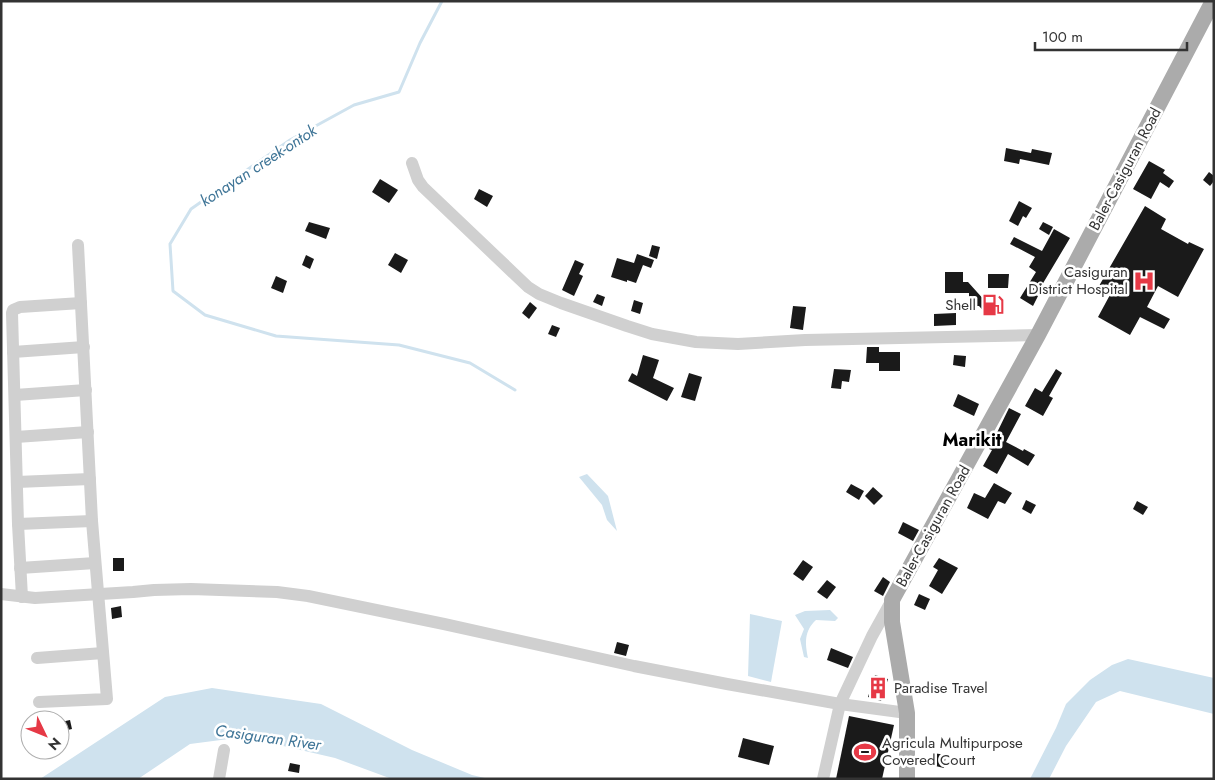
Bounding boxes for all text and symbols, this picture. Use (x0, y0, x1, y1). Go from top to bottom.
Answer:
scale bar (1035, 20, 1188, 52)
text: 100 m (1042, 26, 1083, 48)
street label: Baler-Casiguran Road (1083, 104, 1167, 234)
water label: konayan creek-ontok (195, 118, 322, 212)
place label: Casiguran District Hospital (1028, 261, 1128, 300)
hospital icon: Casiguran District Hospital (1131, 268, 1157, 294)
fuel station icon: Shell (980, 292, 1006, 318)
place label: Shell (945, 294, 976, 316)
district label: Marikit (942, 427, 1002, 453)
street label: Baler-Casiguran Road (890, 461, 976, 591)
building icon: Paradise Travel (865, 675, 891, 701)
place label: Paradise Travel (894, 677, 988, 699)
north arrow (20, 710, 70, 760)
water label: Casiguran River (214, 719, 324, 757)
place label: Agricula Multipurpose Covered Court (882, 732, 1023, 771)
text: N (43, 733, 66, 755)
sports icon: Agricula Multipurpose Covered Court (852, 739, 878, 765)

